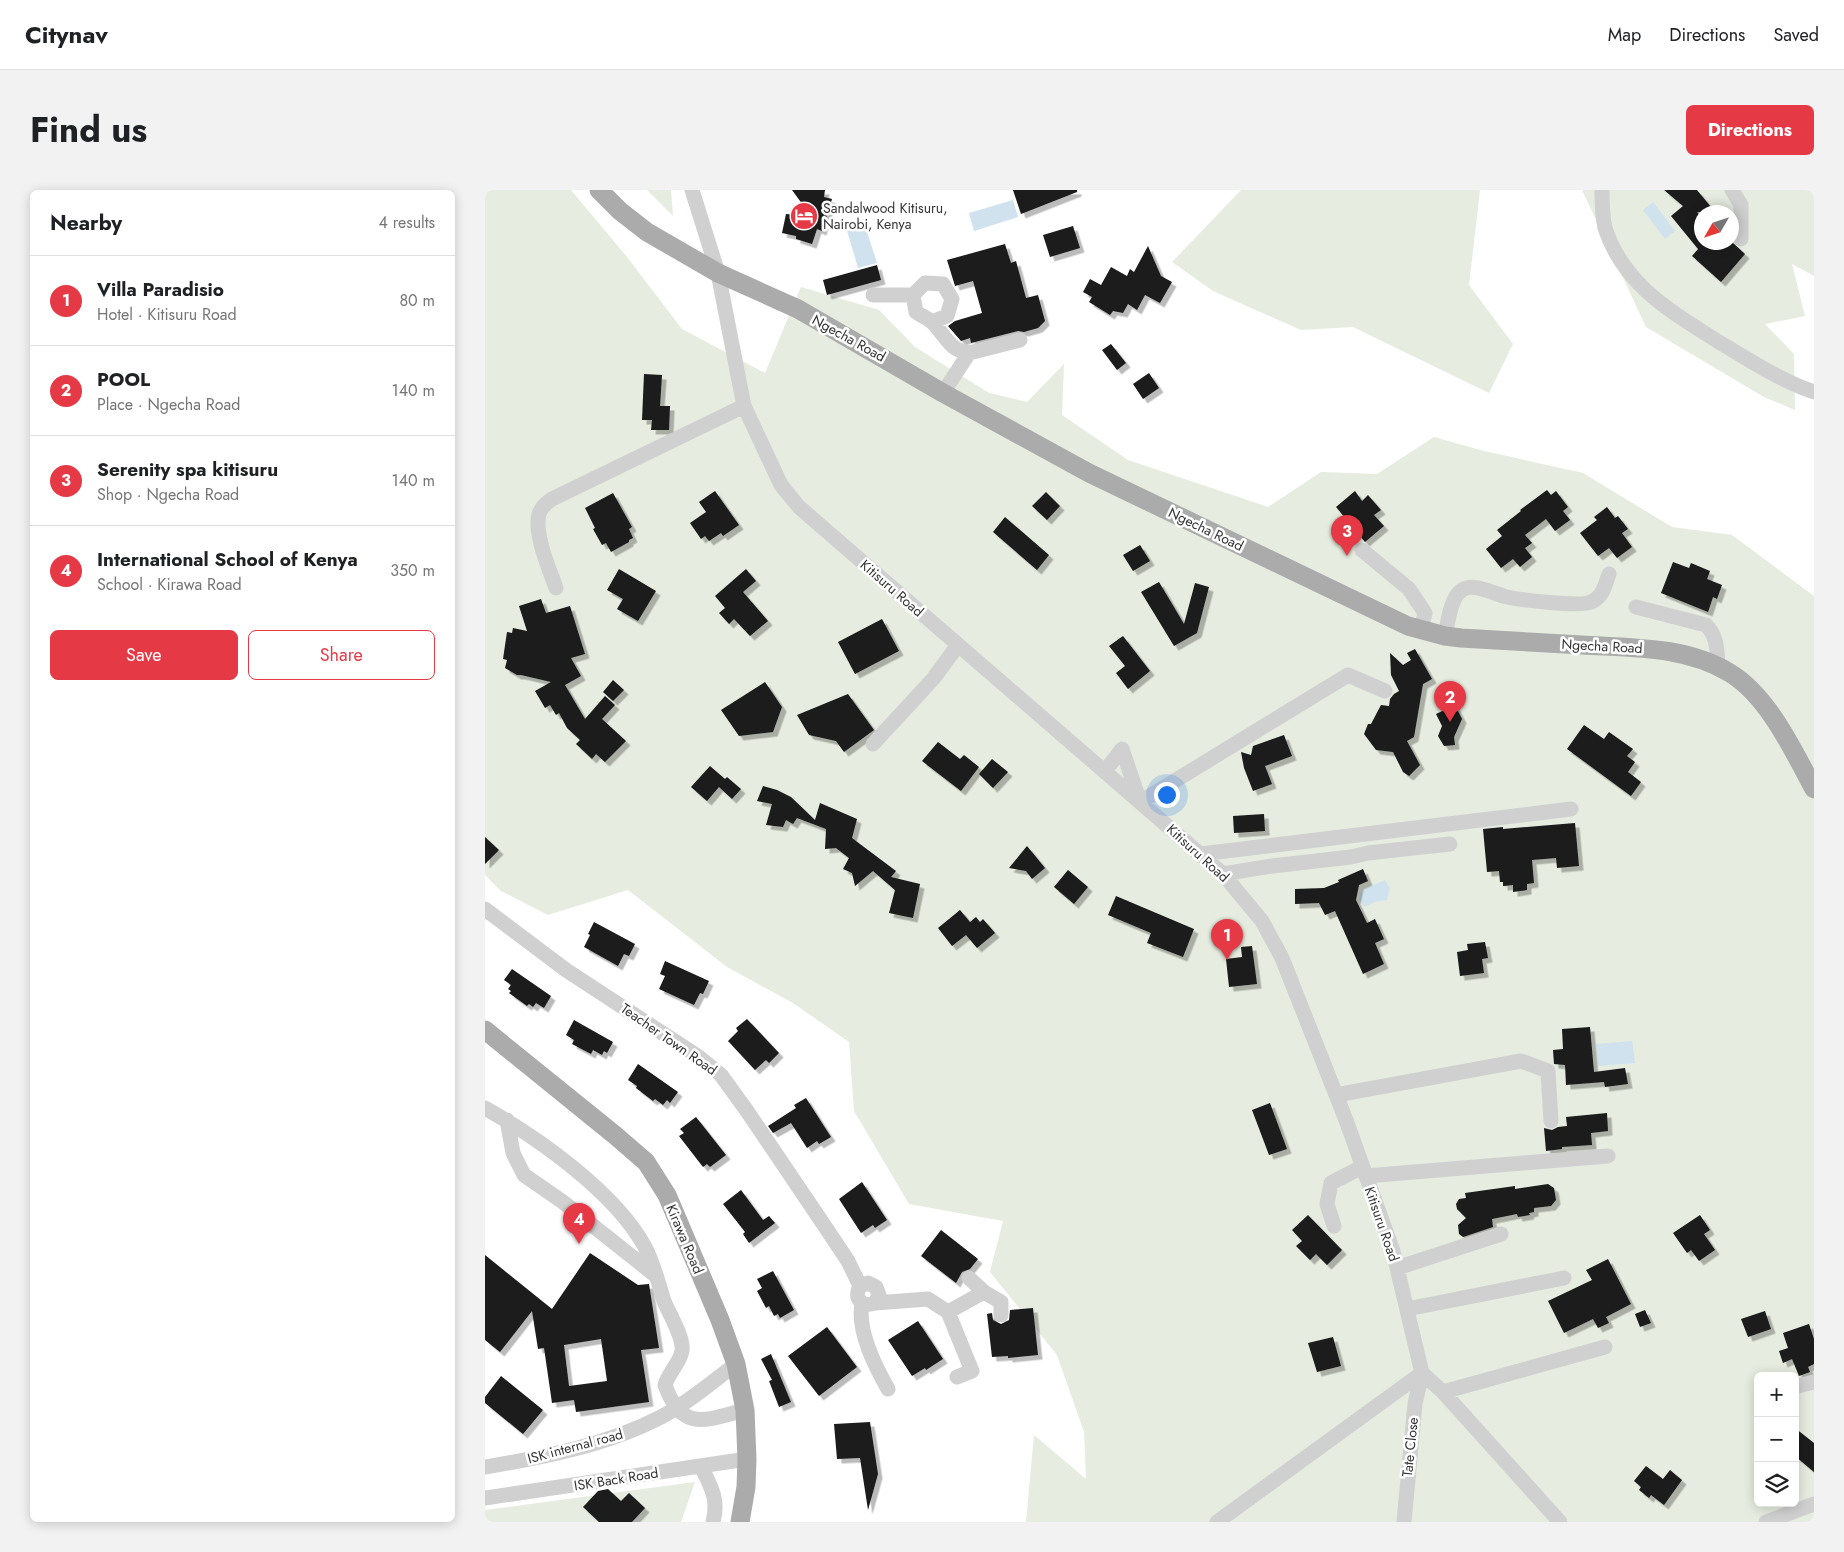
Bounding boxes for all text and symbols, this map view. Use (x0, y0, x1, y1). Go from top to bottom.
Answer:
text: Citynav (25, 17, 108, 52)
text: Map (1608, 22, 1641, 48)
text: Directions (1669, 22, 1745, 48)
text: Saved (1773, 22, 1819, 48)
text: Find us (30, 105, 147, 155)
button: Directions (1686, 105, 1814, 155)
place label: Sandalwood Kitisuru, Nairobi, Kenya (823, 198, 947, 234)
hotel icon: Sandalwood Kitisuru, Nairobi, Kenya (789, 201, 819, 231)
north arrow (1694, 205, 1739, 250)
text: Nearby (50, 208, 122, 238)
text: 4 results (379, 211, 435, 234)
text: Villa Paradisio (97, 276, 224, 303)
text: 1 (62, 289, 70, 312)
text: 80 m (399, 289, 435, 312)
text: Hotel · Kitisuru Road (97, 303, 237, 326)
street label: Ngecha Road (809, 310, 889, 366)
text: POOL (97, 366, 150, 393)
text: 2 (61, 379, 71, 402)
text: 140 m (392, 379, 435, 402)
text: Place · Ngecha Road (97, 393, 240, 416)
text: Serenity spa kitisuru (97, 456, 278, 483)
text: 3 (61, 469, 71, 492)
text: 140 m (392, 469, 435, 492)
text: Shop · Ngecha Road (97, 483, 239, 506)
street label: Ngecha Road (1165, 502, 1247, 556)
pin: 3 (1331, 515, 1363, 556)
text: International School of Kenya (97, 546, 358, 573)
street label: Kitisuru Road (856, 555, 928, 621)
text: 4 (60, 559, 72, 582)
text: 350 m (390, 559, 435, 582)
text: School · Kirawa Road (97, 573, 242, 596)
button: Save (50, 630, 238, 680)
button: Share (248, 630, 435, 680)
street label: Ngecha Road (1561, 634, 1643, 658)
pin: 2 (1434, 681, 1466, 722)
your location (1154, 782, 1180, 808)
street label: Kitisuru Road (1162, 819, 1234, 887)
pin: 1 (1211, 919, 1243, 960)
street label: Teacher Town Road (617, 998, 721, 1080)
street label: Kitisuru Road (1360, 1184, 1404, 1264)
street label: Kirawa Road (661, 1201, 709, 1277)
pin: 4 (563, 1203, 595, 1244)
map controls (1754, 1372, 1799, 1507)
button: + (1754, 1372, 1799, 1417)
street label: Tate Close (1397, 1416, 1423, 1478)
button: − (1754, 1417, 1799, 1462)
street label: ISK internal road (525, 1424, 625, 1468)
street label: ISK Back Road (572, 1462, 660, 1496)
button: layers (1754, 1462, 1799, 1507)

